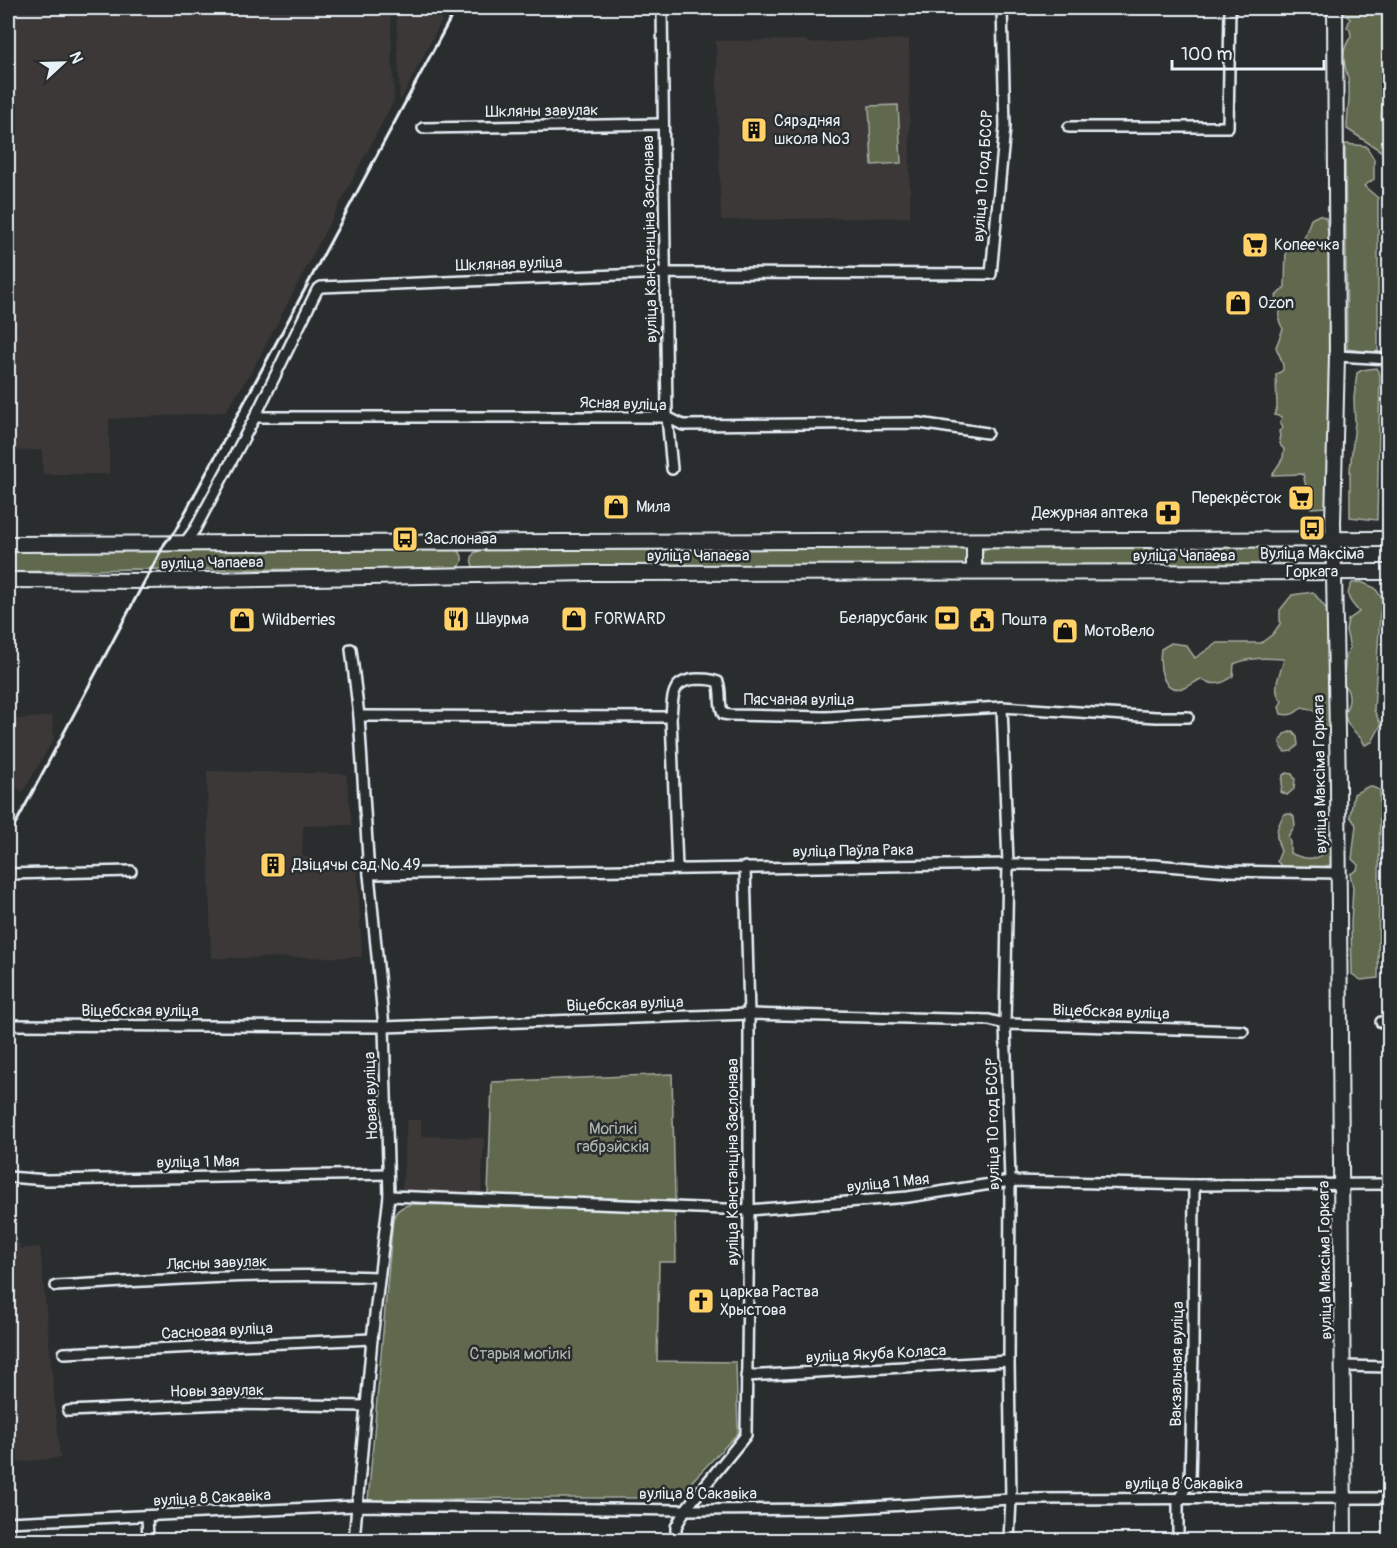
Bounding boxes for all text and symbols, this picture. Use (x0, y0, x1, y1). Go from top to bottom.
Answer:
north arrow (33, 33, 93, 93)
scale bar (1172, 33, 1324, 71)
text: 100 m (1181, 43, 1233, 66)
text: N (65, 49, 87, 67)
street label: Шкляны завулак (485, 100, 599, 122)
street label: вуліца 10 год БССР (968, 109, 998, 243)
place label: Сярэдняя школа №3 (774, 111, 850, 149)
building icon: Сярэдняя школа №3 (739, 115, 769, 145)
street label: вуліца Канстанціна Заслонава (638, 135, 662, 343)
supermarket icon: Копеечка (1240, 230, 1270, 260)
place label: Копеечка (1274, 235, 1340, 255)
street label: Шкляная вуліца (455, 252, 563, 276)
shop icon: Ozon (1223, 288, 1253, 318)
place label: Ozon (1258, 293, 1294, 313)
street label: Ясная вуліца (579, 392, 667, 416)
supermarket icon: Перекрёсток (1286, 483, 1316, 513)
place label: Перекрёсток (1192, 488, 1282, 508)
shop icon: Мила (601, 492, 631, 522)
place label: Мила (636, 497, 671, 517)
pharmacy icon: Дежурная аптека (1153, 498, 1183, 528)
place label: Дежурная аптека (1031, 503, 1148, 523)
bus stop icon: Вуліца Максіма Горкага (1297, 513, 1327, 543)
bus stop icon: Заслонава (390, 524, 420, 554)
place label: Заслонава (424, 529, 497, 549)
place label: Вуліца Максіма Горкага (1260, 544, 1364, 582)
street label: вуліца Чапаева (647, 546, 749, 566)
street label: вуліца Чапаева (1133, 546, 1235, 566)
street label: вуліца Чапаева (160, 552, 264, 574)
bank icon: Беларусбанк (932, 603, 962, 633)
restaurant icon: Шаурма (441, 604, 471, 634)
shop icon: FORWARD (559, 604, 589, 634)
shop icon: Wildberries (227, 605, 257, 635)
public building icon: Пошта (967, 605, 997, 635)
place label: Беларусбанк (839, 608, 928, 628)
place label: Шаурма (476, 609, 529, 629)
place label: FORWARD (594, 609, 665, 629)
place label: Wildberries (262, 610, 335, 630)
place label: Пошта (1002, 610, 1047, 630)
shop icon: МотоВело (1050, 616, 1080, 646)
place label: МотоВело (1084, 621, 1155, 641)
street label: Пясчаная вуліца (744, 690, 854, 710)
street label: вуліца Максіма Горкага (1309, 694, 1331, 854)
street label: вуліца Паўла Рака (792, 840, 914, 862)
building icon: Дзіцячы сад № 49 (258, 850, 288, 880)
place label: Дзіцячы сад № 49 (291, 855, 421, 875)
street label: Віцебская вуліца (566, 992, 684, 1016)
street label: Віцебская вуліца (1052, 1000, 1170, 1024)
street label: Віцебская вуліца (81, 1001, 199, 1021)
street label: Новая вуліца (359, 1051, 383, 1141)
street label: вуліца Канстанціна Заслонава (723, 1058, 743, 1266)
street label: вуліца 10 год БССР (982, 1058, 1004, 1190)
park label: Могілкі габрэйскія (577, 1119, 649, 1157)
street label: вуліца 1 Мая (156, 1151, 240, 1173)
street label: вуліца 1 Мая (846, 1169, 930, 1197)
street label: вуліца Максіма Горкага (1314, 1180, 1336, 1340)
street label: Лясны завулак (165, 1251, 268, 1275)
place label: царква Раства Хрыстова (720, 1282, 819, 1320)
church icon: царква Раства Хрыстова (686, 1286, 716, 1316)
street label: Вакзальная вуліца (1166, 1301, 1188, 1427)
street label: Сасновая вуліца (161, 1318, 273, 1344)
street label: вуліца Якуба Коласа (805, 1340, 947, 1368)
park label: Старыя могілкі (469, 1344, 571, 1364)
street label: Новы завулак (170, 1380, 264, 1402)
street label: вуліца 8 Сакавіка (1125, 1474, 1243, 1494)
street label: вуліца 8 Сакавіка (639, 1484, 757, 1504)
street label: вуліца 8 Сакавіка (153, 1485, 271, 1511)

